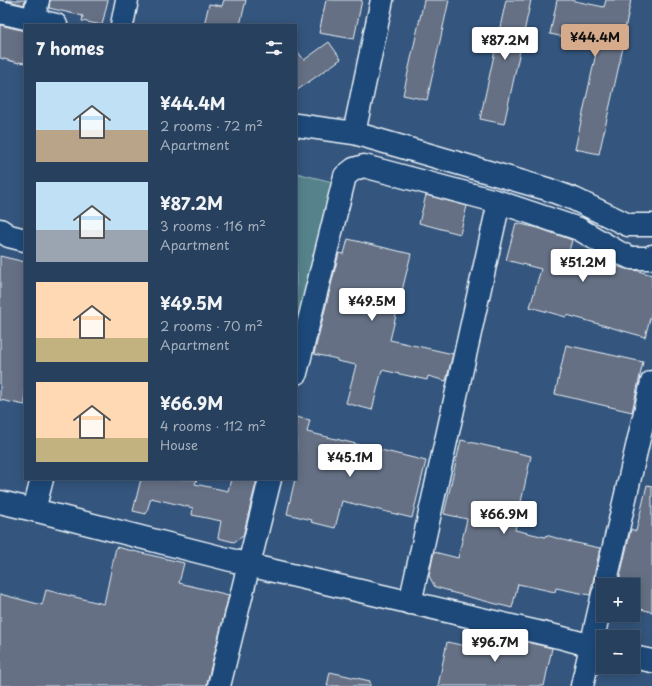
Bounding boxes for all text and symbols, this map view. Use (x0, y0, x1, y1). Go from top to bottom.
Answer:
pin: ¥44.4M (562, 24, 628, 58)
pin: ¥87.2M (472, 27, 538, 61)
text: ¥44.4M (570, 27, 620, 46)
text: ¥87.2M (481, 30, 529, 49)
text: 7 homes (36, 35, 104, 61)
icon: filters (263, 37, 285, 59)
text: ¥44.4M (160, 90, 225, 116)
icon: home (68, 98, 116, 146)
text: 2 rooms · 72 m² (160, 116, 263, 135)
text: Apartment (160, 135, 229, 154)
text: ¥87.2M (160, 190, 223, 216)
icon: home (68, 198, 116, 246)
text: 3 rooms · 116 m² (160, 216, 266, 235)
text: Apartment (160, 235, 229, 254)
pin: ¥51.2M (550, 249, 616, 283)
text: ¥51.2M (560, 252, 606, 271)
pin: ¥49.5M (339, 288, 405, 322)
text: ¥49.5M (160, 290, 223, 316)
text: ¥49.5M (348, 291, 396, 310)
icon: home (68, 298, 116, 346)
text: 2 rooms · 70 m² (160, 316, 263, 335)
text: Apartment (160, 335, 229, 354)
text: ¥66.9M (160, 390, 223, 416)
icon: home (68, 398, 116, 446)
text: 4 rooms · 112 m² (160, 416, 266, 435)
text: House (160, 435, 198, 454)
pin: ¥45.1M (317, 444, 383, 478)
text: ¥45.1M (327, 447, 373, 466)
pin: ¥66.9M (471, 501, 537, 535)
text: ¥66.9M (480, 504, 528, 523)
map controls (596, 578, 640, 674)
button: + (596, 578, 640, 622)
pin: ¥96.7M (462, 629, 528, 663)
button: − (596, 630, 640, 674)
text: ¥96.7M (471, 632, 519, 651)

